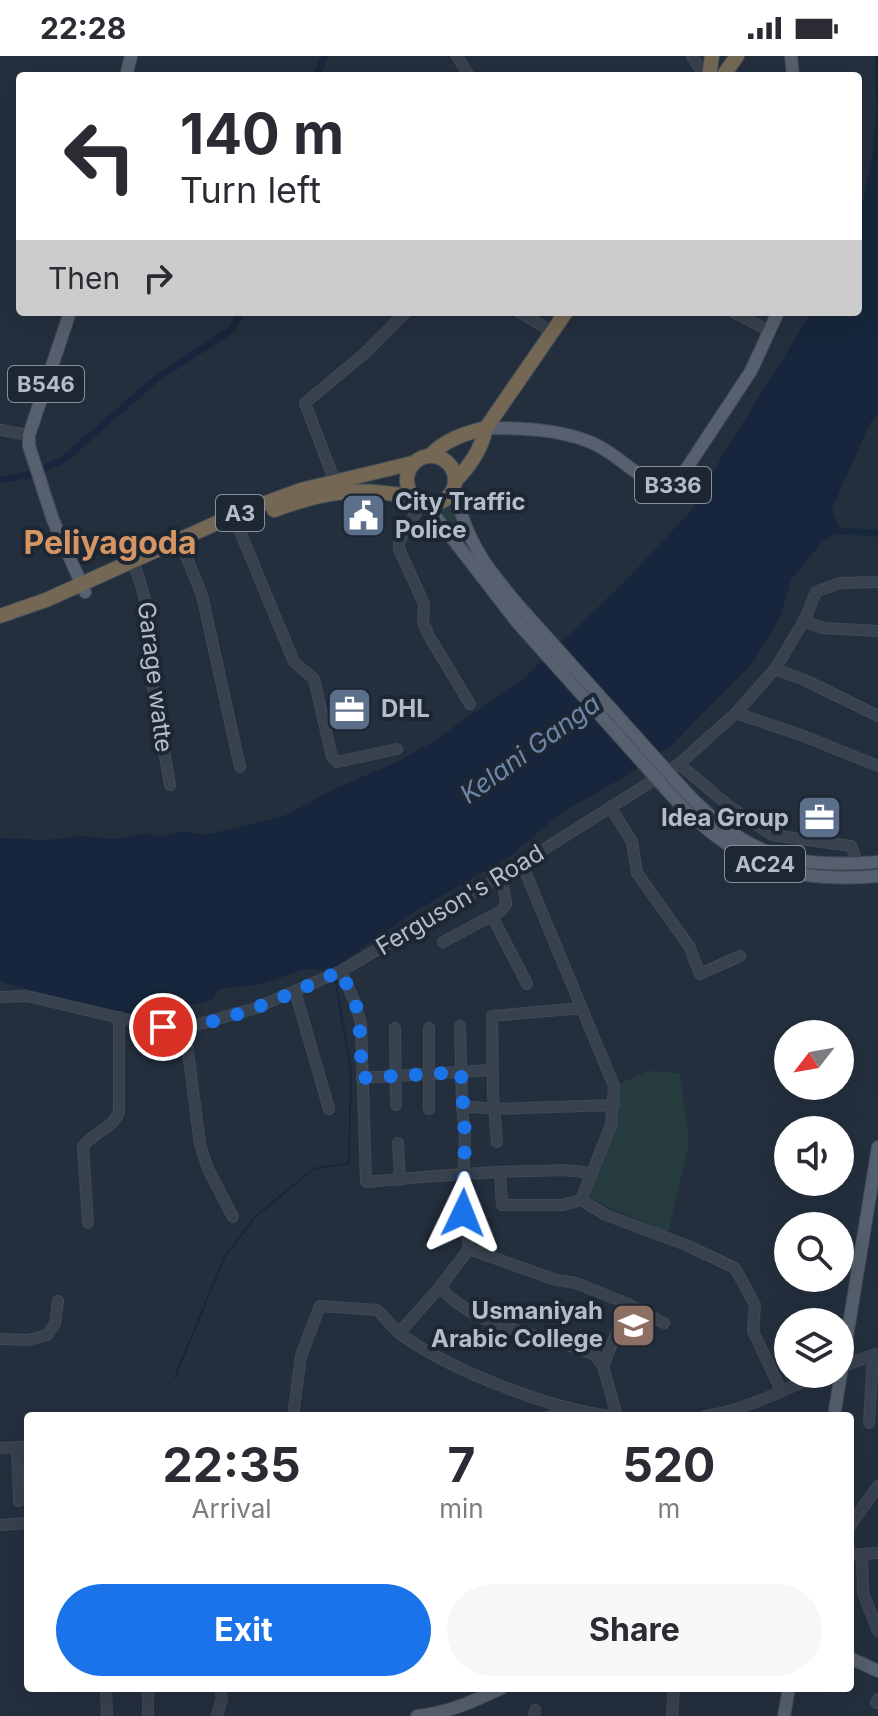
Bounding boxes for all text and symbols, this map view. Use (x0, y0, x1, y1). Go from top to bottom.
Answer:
text: 22:28 (40, 10, 126, 46)
text: 140 m (180, 100, 344, 168)
icon: left (48, 104, 152, 208)
text: Turn left (180, 168, 321, 212)
icon: right (136, 256, 180, 300)
text: Then (48, 260, 120, 296)
road number: B546 (8, 366, 84, 402)
road number: B336 (635, 467, 711, 503)
place label: City Traffic Police (395, 487, 526, 544)
public building icon: City Traffic Police (340, 492, 388, 540)
road number: A3 (216, 495, 264, 531)
district label: Peliyagoda (24, 523, 197, 562)
street label: Garage watte (132, 600, 179, 754)
office icon: DHL (326, 685, 374, 733)
water label: Kelani Ganga (454, 687, 606, 810)
place label: DHL (381, 694, 430, 723)
office icon: Idea Group (796, 794, 844, 842)
place label: Idea Group (661, 803, 789, 832)
street label: Ferguson's Road (371, 838, 549, 961)
road number: AC24 (725, 846, 805, 882)
pin (129, 993, 197, 1061)
icon: arrive (141, 1005, 185, 1049)
north arrow (774, 1020, 854, 1100)
map controls (774, 1020, 854, 1388)
button: sound (774, 1116, 854, 1196)
position arrow (421, 1171, 505, 1255)
button: search (774, 1212, 854, 1292)
place label: Usmaniyah Arabic College (431, 1296, 603, 1353)
school or university icon: Usmaniyah Arabic College (610, 1301, 658, 1349)
button: layers (774, 1308, 854, 1388)
text: 22:35 (163, 1435, 301, 1494)
text: 7 (447, 1435, 475, 1494)
text: 520 (622, 1435, 715, 1494)
text: Arrival (192, 1493, 272, 1524)
text: min (439, 1493, 484, 1524)
text: m (657, 1493, 680, 1524)
button: Exit (56, 1584, 431, 1676)
button: Share (447, 1584, 822, 1676)

